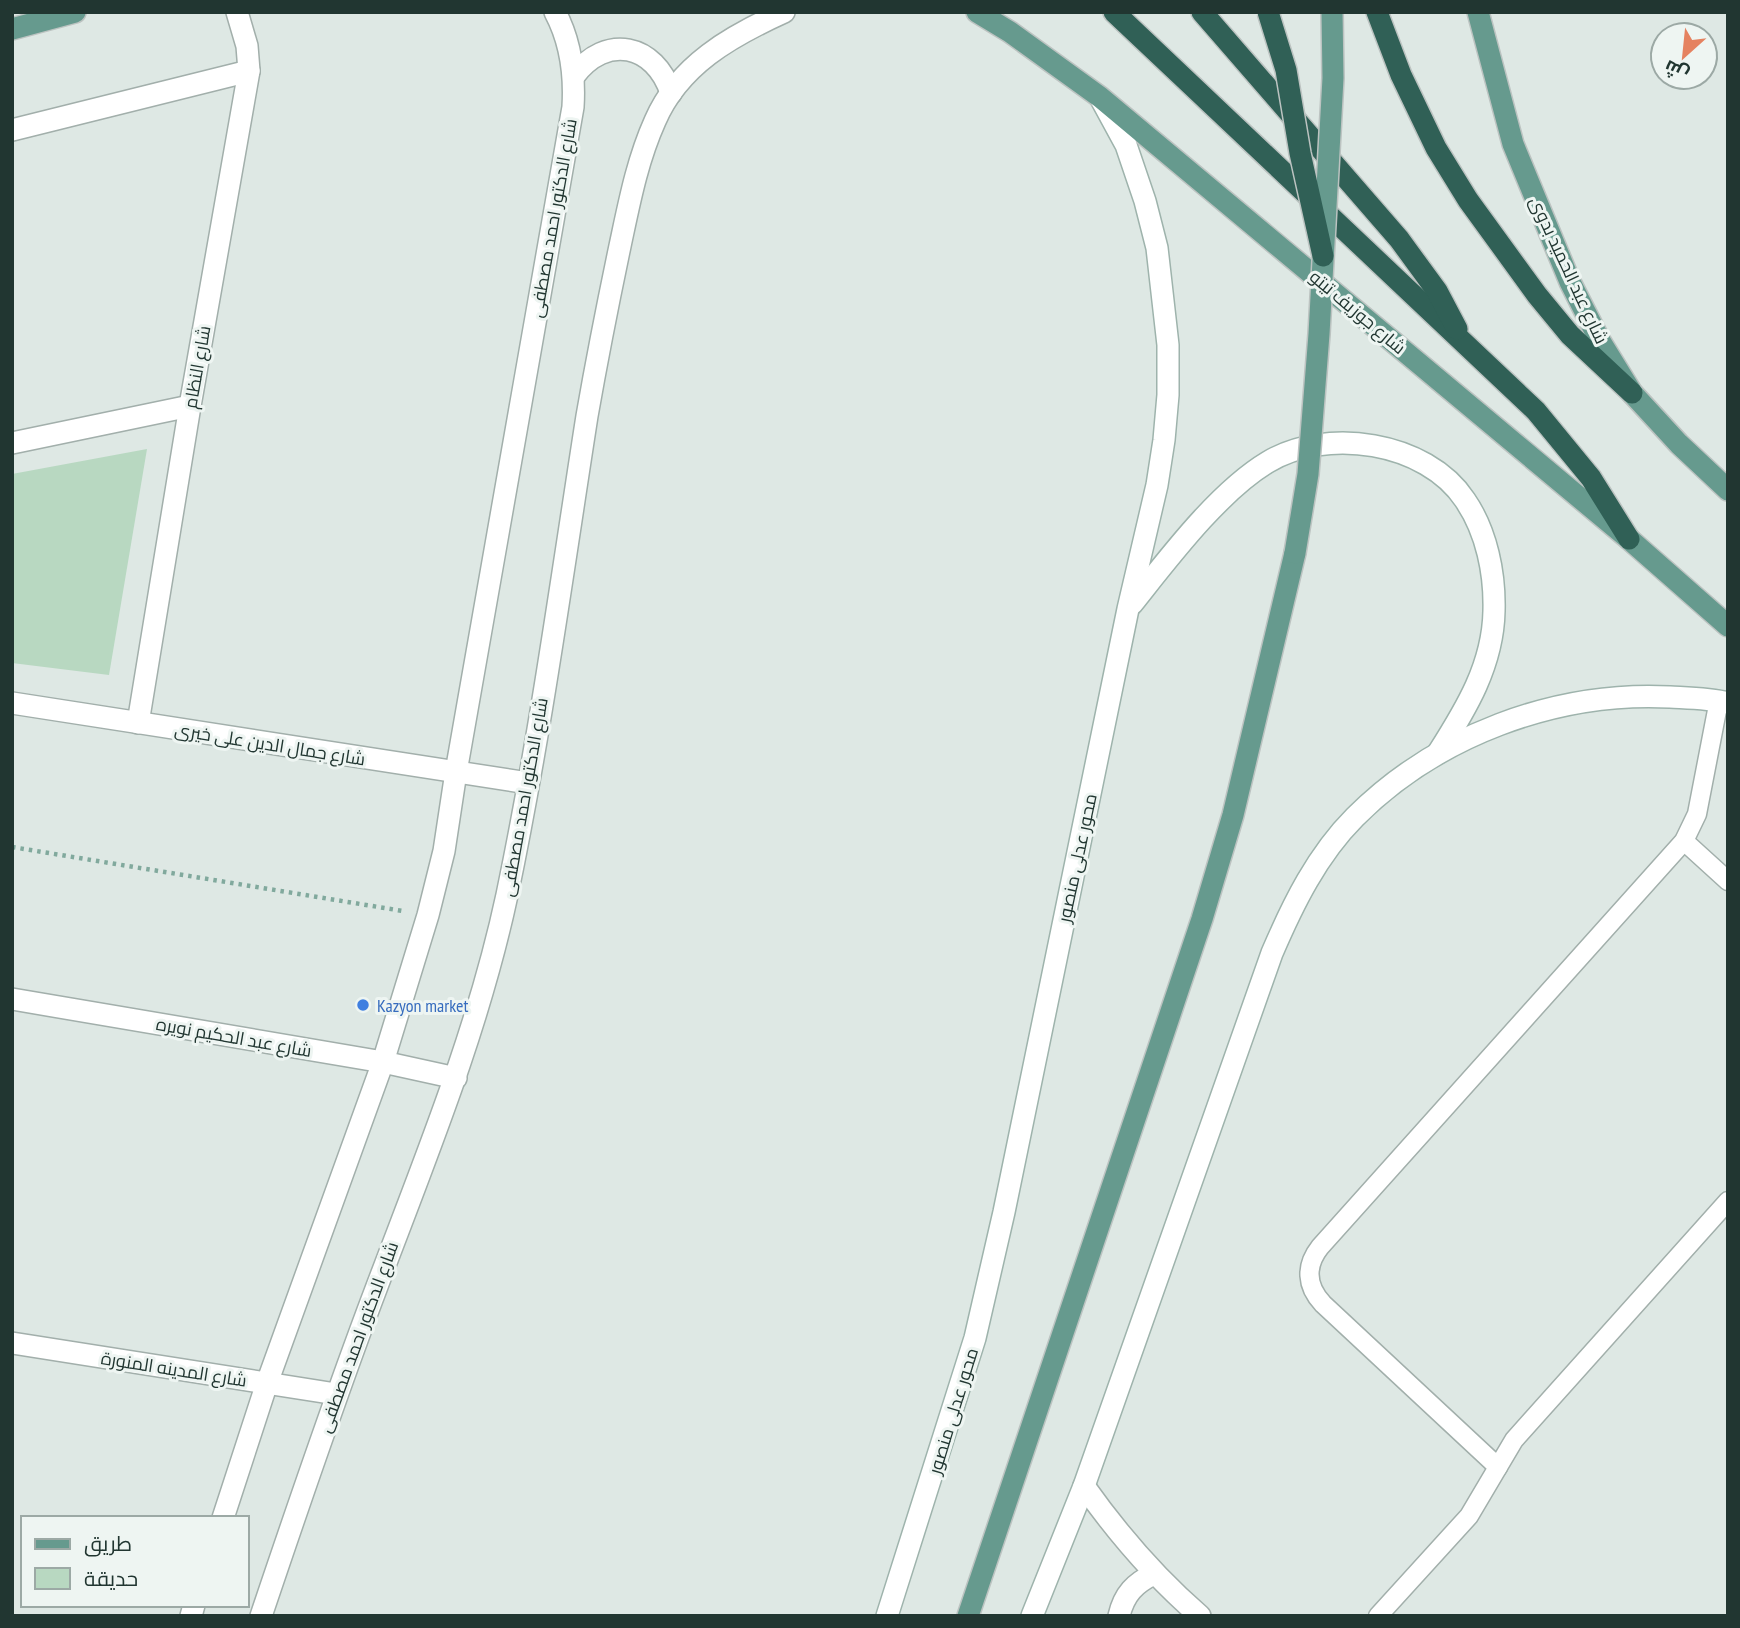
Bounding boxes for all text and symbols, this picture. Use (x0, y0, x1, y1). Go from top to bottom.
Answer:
north arrow (1649, 21, 1719, 91)
text: ش (1660, 55, 1693, 87)
street label: شارع الدكتور احمد مصطفى (524, 117, 583, 320)
street label: شارع عبد الحميد بدوى (1524, 193, 1613, 348)
street label: شارع جوزيف تيتو (1305, 265, 1411, 360)
street label: شارع النظام (178, 324, 217, 410)
street label: شارع الدكتور احمد مصطفى (495, 696, 554, 899)
street label: شارع جمال الدين على خيرى (173, 718, 367, 771)
street label: محور عدلى منصور (1052, 791, 1102, 926)
place label: Kazyon market (377, 994, 468, 1017)
marker: Kazyon market (355, 997, 371, 1013)
street label: شارع عبد الحكيم نويره (154, 1012, 314, 1063)
street label: شارع الدكتور احمد مصطفى (313, 1238, 404, 1436)
street label: محور عدلى منصور (923, 1345, 983, 1478)
street label: شارع المدينه المنورة (99, 1346, 249, 1393)
legend (21, 1516, 248, 1607)
text: طريق (84, 1530, 132, 1557)
text: حديقة (84, 1565, 138, 1592)

